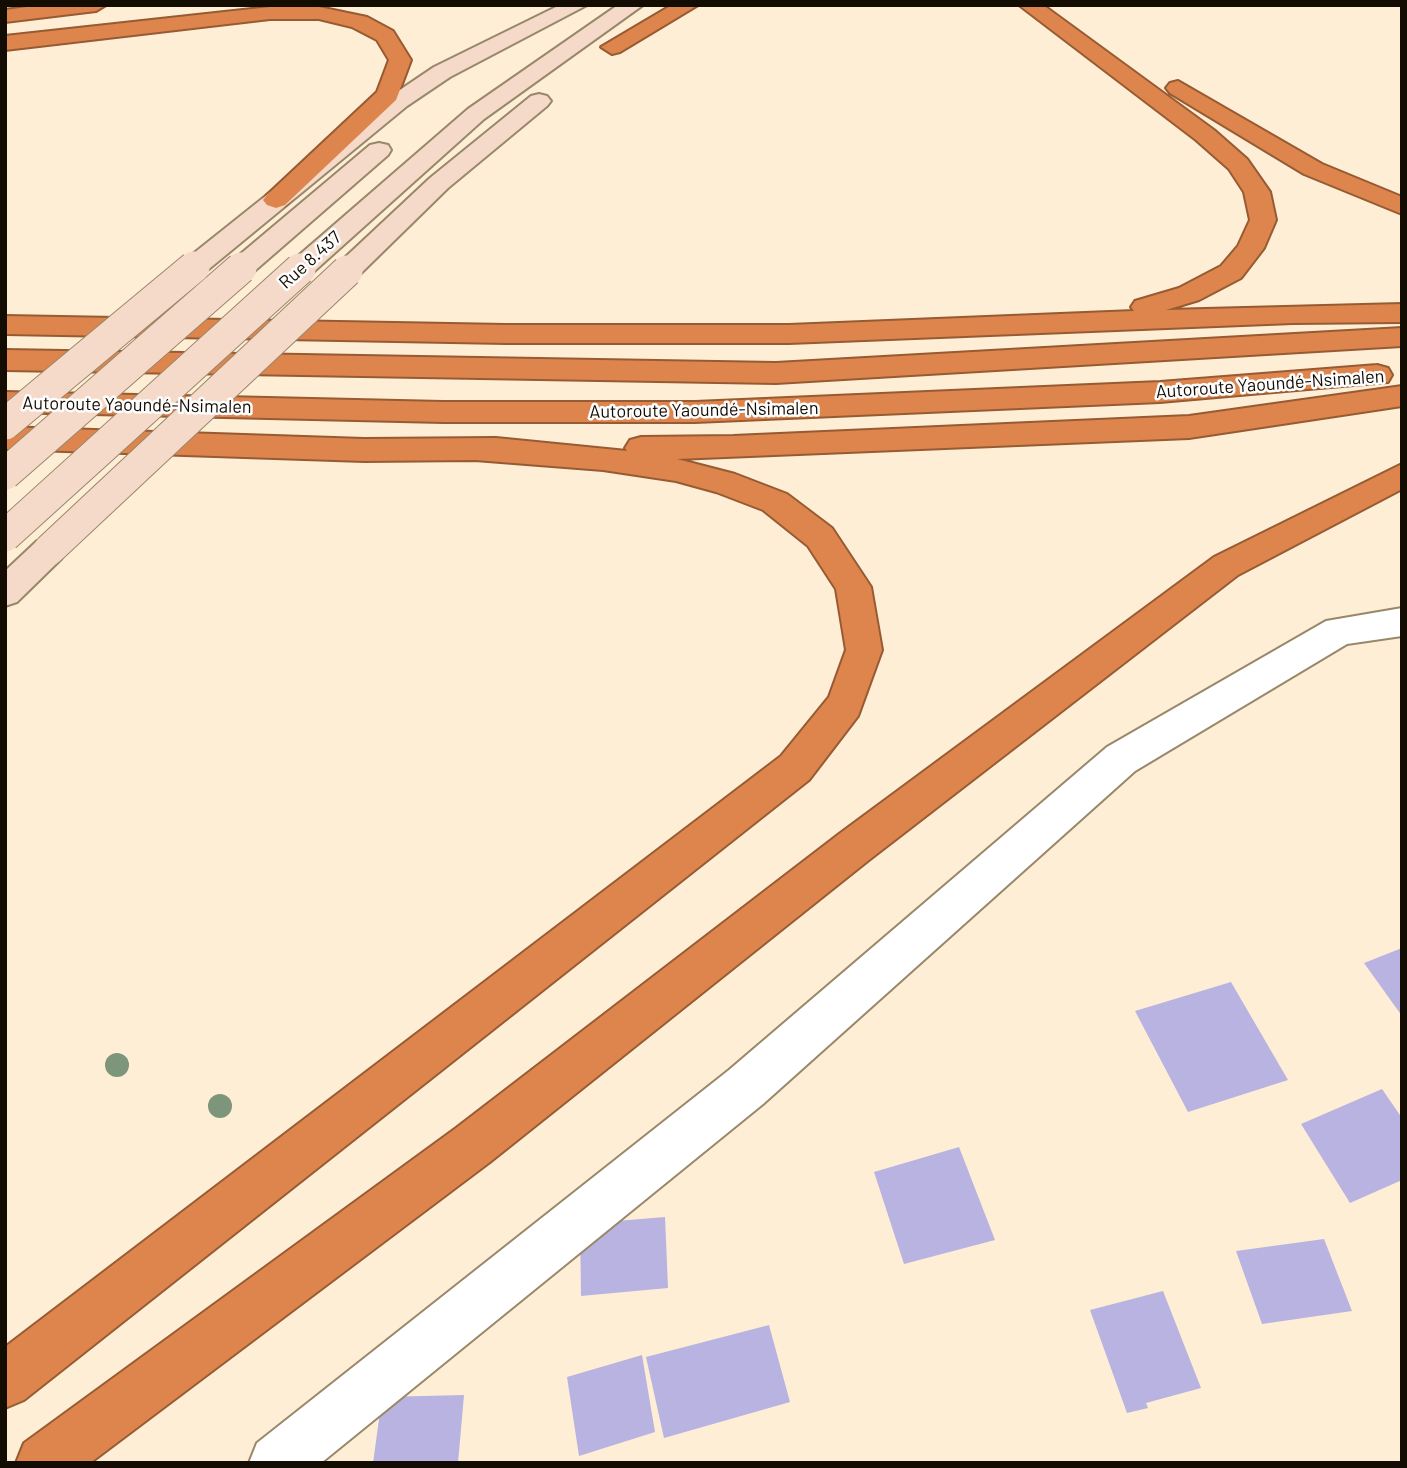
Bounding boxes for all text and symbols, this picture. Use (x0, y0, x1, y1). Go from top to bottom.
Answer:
street label: Rue 8.437 (275, 227, 345, 293)
street label: Autoroute Yaoundé-Nsimalen (1155, 365, 1385, 403)
street label: Autoroute Yaoundé-Nsimalen (22, 392, 252, 418)
street label: Autoroute Yaoundé-Nsimalen (589, 397, 819, 423)

